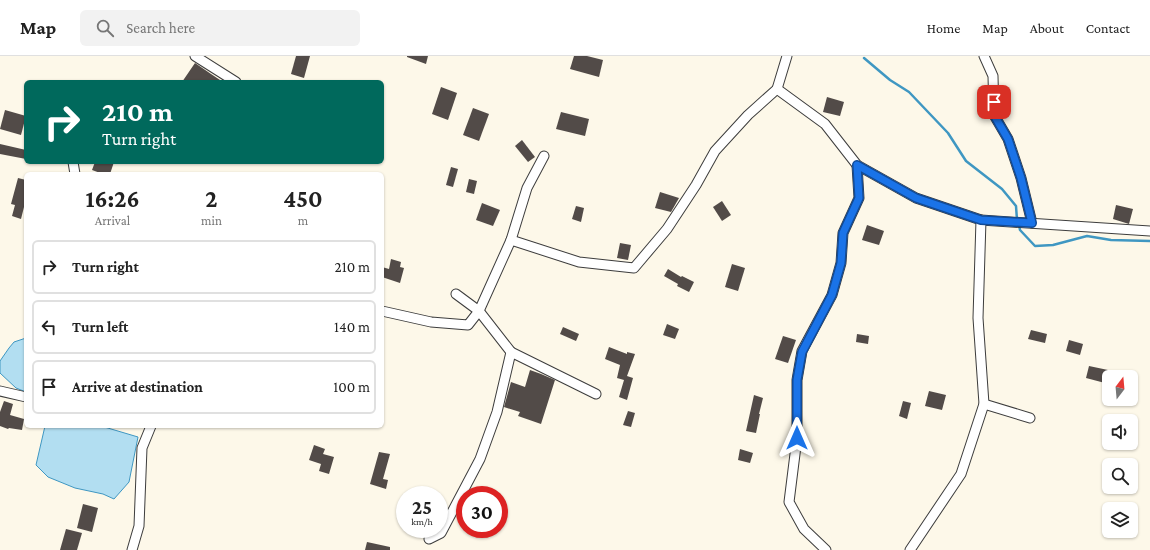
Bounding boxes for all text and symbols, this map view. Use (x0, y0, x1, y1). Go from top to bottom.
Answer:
search box (80, 10, 360, 46)
text: Map (20, 17, 56, 38)
icon: search (94, 17, 116, 39)
text: Search here (126, 20, 195, 36)
text: Home (927, 20, 960, 36)
text: Map (982, 20, 1008, 36)
text: About (1030, 20, 1064, 36)
text: Contact (1086, 20, 1130, 36)
pin (977, 85, 1011, 119)
icon: arrive (983, 91, 1005, 113)
icon: right (36, 96, 88, 148)
text: 210 m (102, 96, 173, 127)
text: Turn right (102, 129, 176, 149)
text: 16:26 (85, 185, 140, 212)
text: 2 (205, 185, 218, 212)
text: 450 (283, 185, 323, 212)
text: Arrival (95, 213, 130, 228)
text: min (201, 213, 222, 228)
text: m (298, 213, 308, 228)
icon: right (38, 256, 60, 278)
text: Turn right (72, 259, 139, 275)
text: 210 m (335, 259, 370, 275)
icon: left (38, 316, 60, 338)
text: Turn left (72, 319, 128, 335)
text: 140 m (334, 319, 370, 335)
north arrow (1102, 370, 1138, 406)
map controls (1102, 370, 1138, 538)
icon: arrive (38, 376, 60, 398)
text: Arrive at destination (72, 379, 203, 395)
text: 100 m (333, 379, 370, 395)
button: sound (1102, 414, 1138, 450)
position arrow (776, 417, 818, 459)
button: search (1102, 458, 1138, 494)
speed limit sign: 30 (456, 486, 508, 538)
text: 25 (412, 496, 432, 518)
button: layers (1102, 502, 1138, 538)
text: km/h (411, 516, 433, 527)

